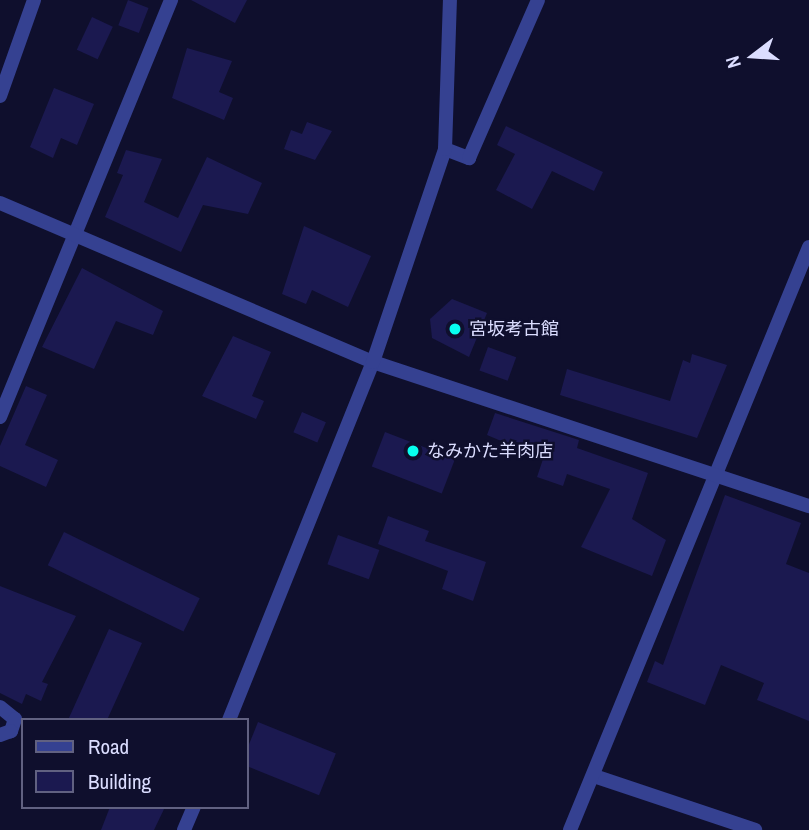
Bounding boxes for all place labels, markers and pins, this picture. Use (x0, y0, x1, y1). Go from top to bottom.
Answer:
place label: 宮坂考古館 (469, 318, 559, 340)
marker: 宮坂考古館 (447, 321, 463, 337)
place label: なみかた羊肉店 (427, 440, 553, 462)
marker: なみかた羊肉店 (405, 443, 421, 459)

